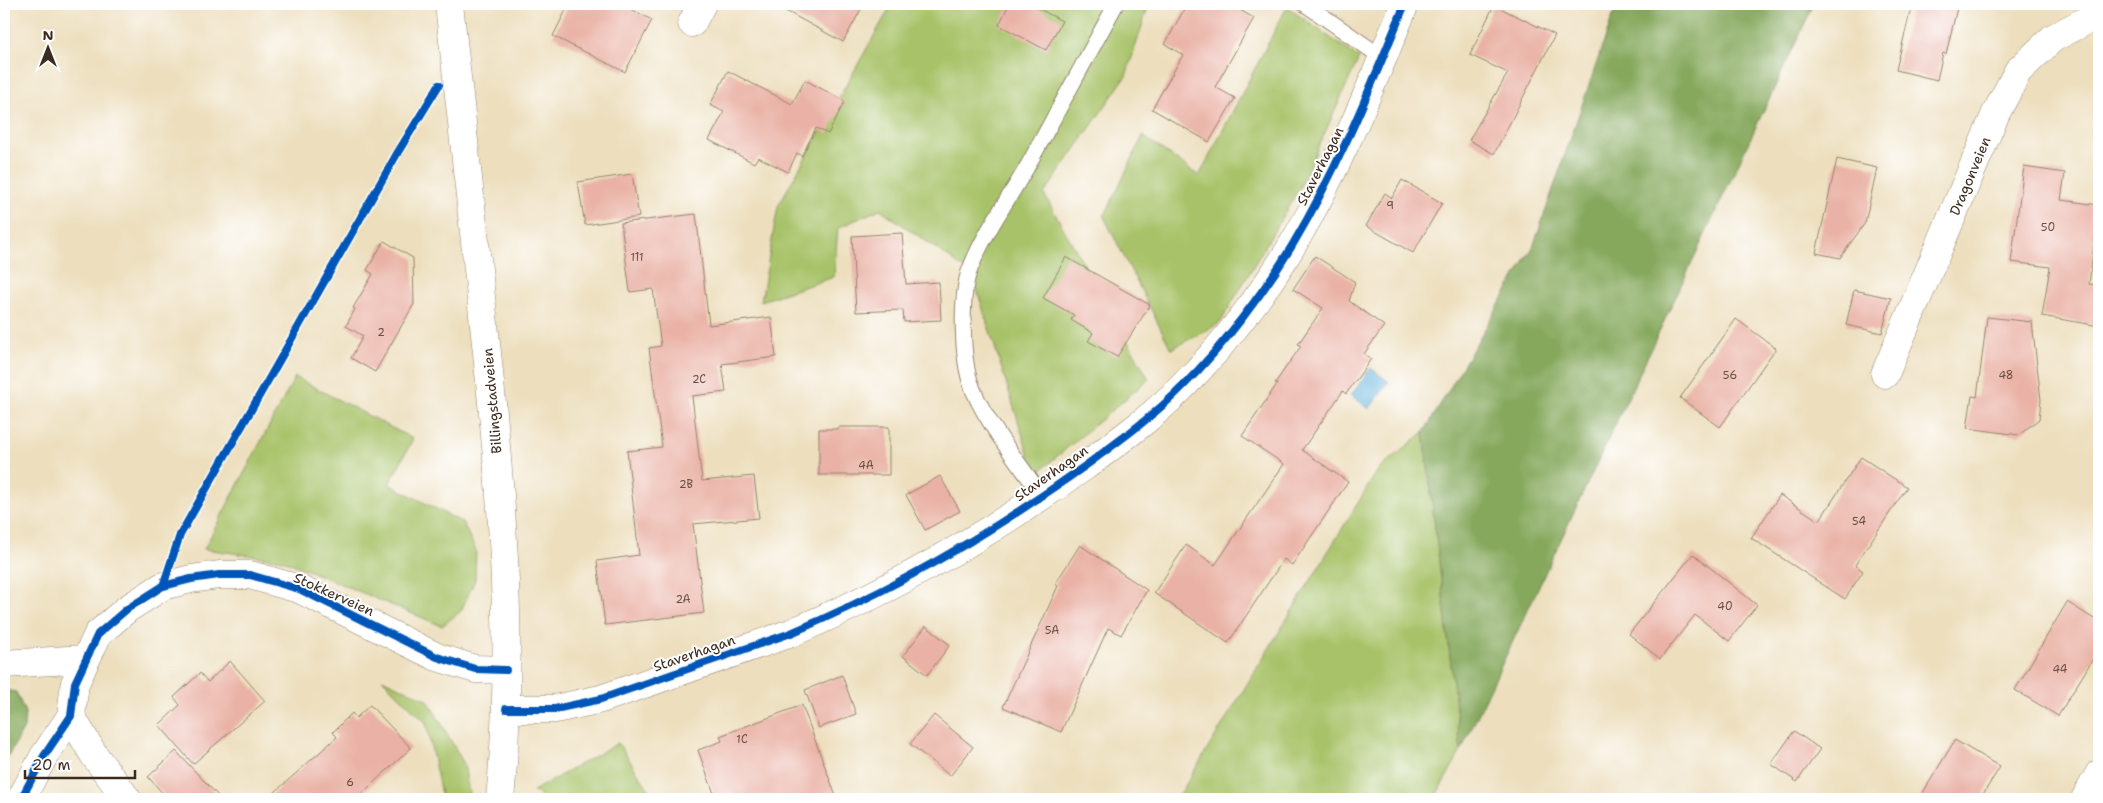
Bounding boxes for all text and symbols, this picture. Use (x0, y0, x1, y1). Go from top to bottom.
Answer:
north arrow (22, 22, 72, 72)
text: N (42, 26, 54, 44)
street label: Staverhagan (1293, 123, 1348, 208)
street label: Dragonveien (1945, 134, 1995, 218)
house number: 9 (1386, 198, 1394, 213)
house number: 50 (2041, 220, 2055, 235)
house number: 111 (630, 250, 644, 265)
house number: 2 (377, 325, 385, 340)
street label: Billingstadveien (478, 347, 506, 455)
house number: 56 (1723, 368, 1737, 383)
house number: 48 (1998, 368, 2014, 383)
house number: 2C (692, 372, 706, 387)
street label: Staverhagan (1011, 441, 1092, 505)
house number: 4A (858, 458, 874, 473)
house number: 2B (679, 477, 693, 492)
house number: 54 (1852, 514, 1866, 529)
street label: Stokkerveien (291, 568, 377, 620)
house number: 2A (675, 592, 691, 607)
house number: 40 (1717, 599, 1733, 614)
house number: 5A (1045, 623, 1059, 638)
street label: Staverhagan (651, 630, 738, 675)
house number: 44 (2052, 662, 2068, 677)
house number: 1C (736, 732, 748, 747)
scale bar (25, 748, 135, 780)
text: 20 m (32, 755, 71, 775)
house number: 6 (346, 775, 354, 790)

